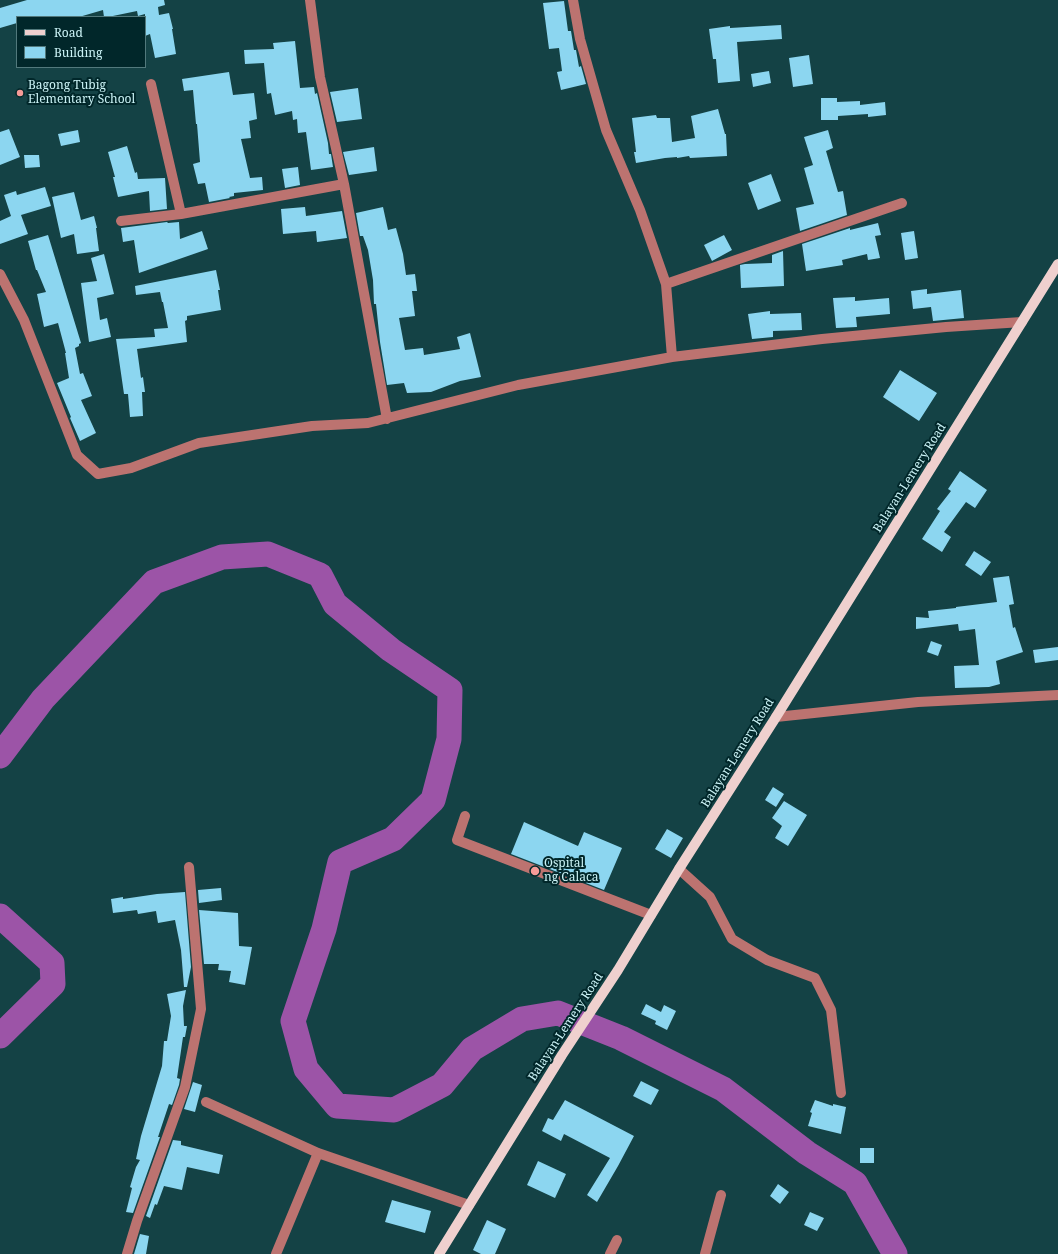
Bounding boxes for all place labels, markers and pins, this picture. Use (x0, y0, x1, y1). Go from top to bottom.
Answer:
place label: Bagong Tubig Elementary School (28, 79, 135, 107)
marker: Bagong Tubig Elementary School (15, 88, 25, 98)
place label: Ospital ng Calaca (544, 857, 599, 885)
marker: Ospital ng Calaca (529, 865, 541, 877)

